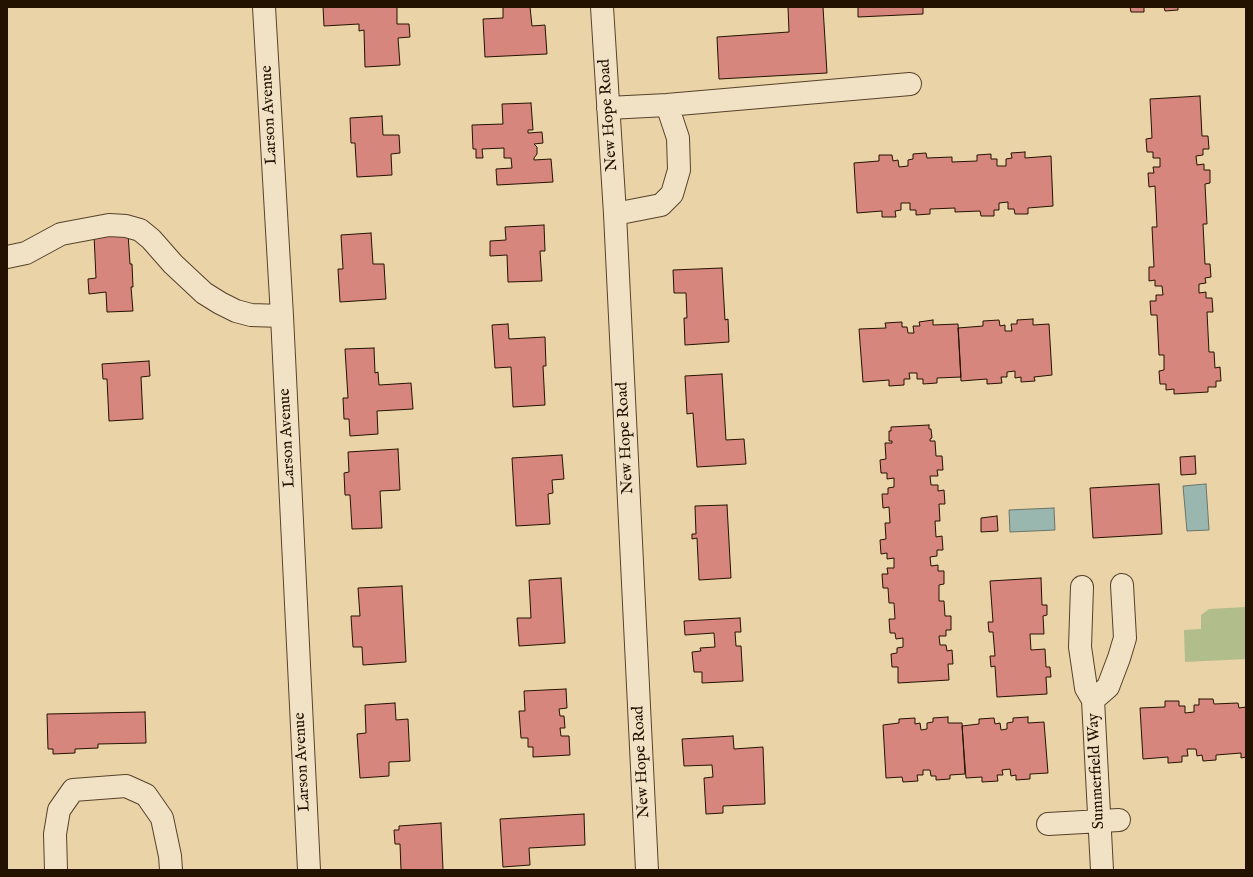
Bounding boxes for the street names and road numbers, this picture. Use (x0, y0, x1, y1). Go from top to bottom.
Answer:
street label: New Hope Road (595, 58, 623, 172)
street label: Larson Avenue (258, 65, 282, 165)
street label: New Hope Road (613, 381, 639, 495)
street label: Larson Avenue (276, 388, 300, 488)
street label: New Hope Road (629, 705, 655, 819)
street label: Larson Avenue (291, 712, 315, 812)
street label: Summerfield Way (1084, 712, 1110, 830)

